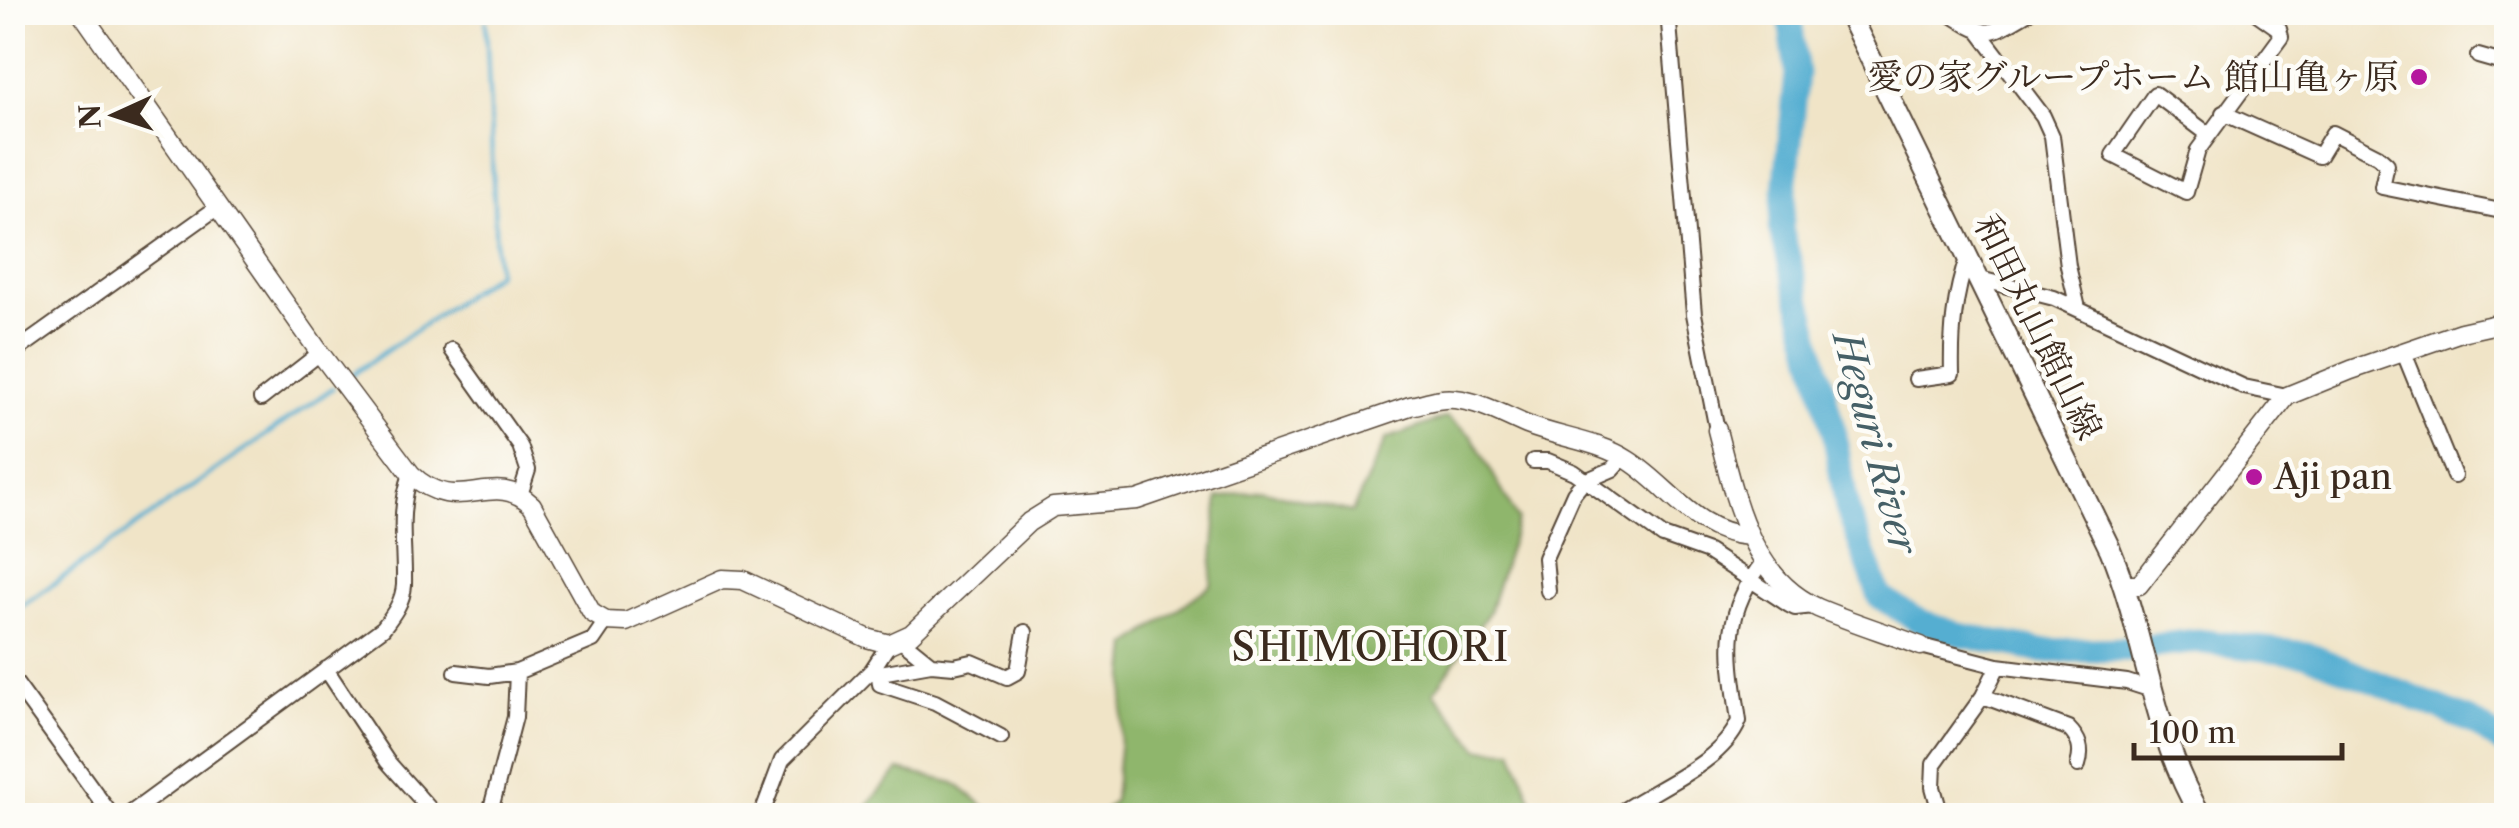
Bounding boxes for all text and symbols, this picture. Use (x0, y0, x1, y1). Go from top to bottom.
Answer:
place label: 愛の家グループホーム 館山亀ヶ原 (1867, 55, 2399, 98)
north arrow (65, 65, 165, 165)
marker: 愛の家グループホーム 館山亀ヶ原 (2408, 66, 2430, 88)
text: N (72, 103, 108, 129)
street label: 和田丸山館山線 (1965, 207, 2111, 446)
water label: Heguri River (1822, 324, 1928, 561)
place label: Aji pan (2273, 455, 2392, 498)
marker: Aji pan (2243, 466, 2265, 488)
district label: SHIMOHORI (1231, 622, 1511, 671)
scale bar (2134, 698, 2342, 760)
text: 100 m (2149, 714, 2236, 751)

